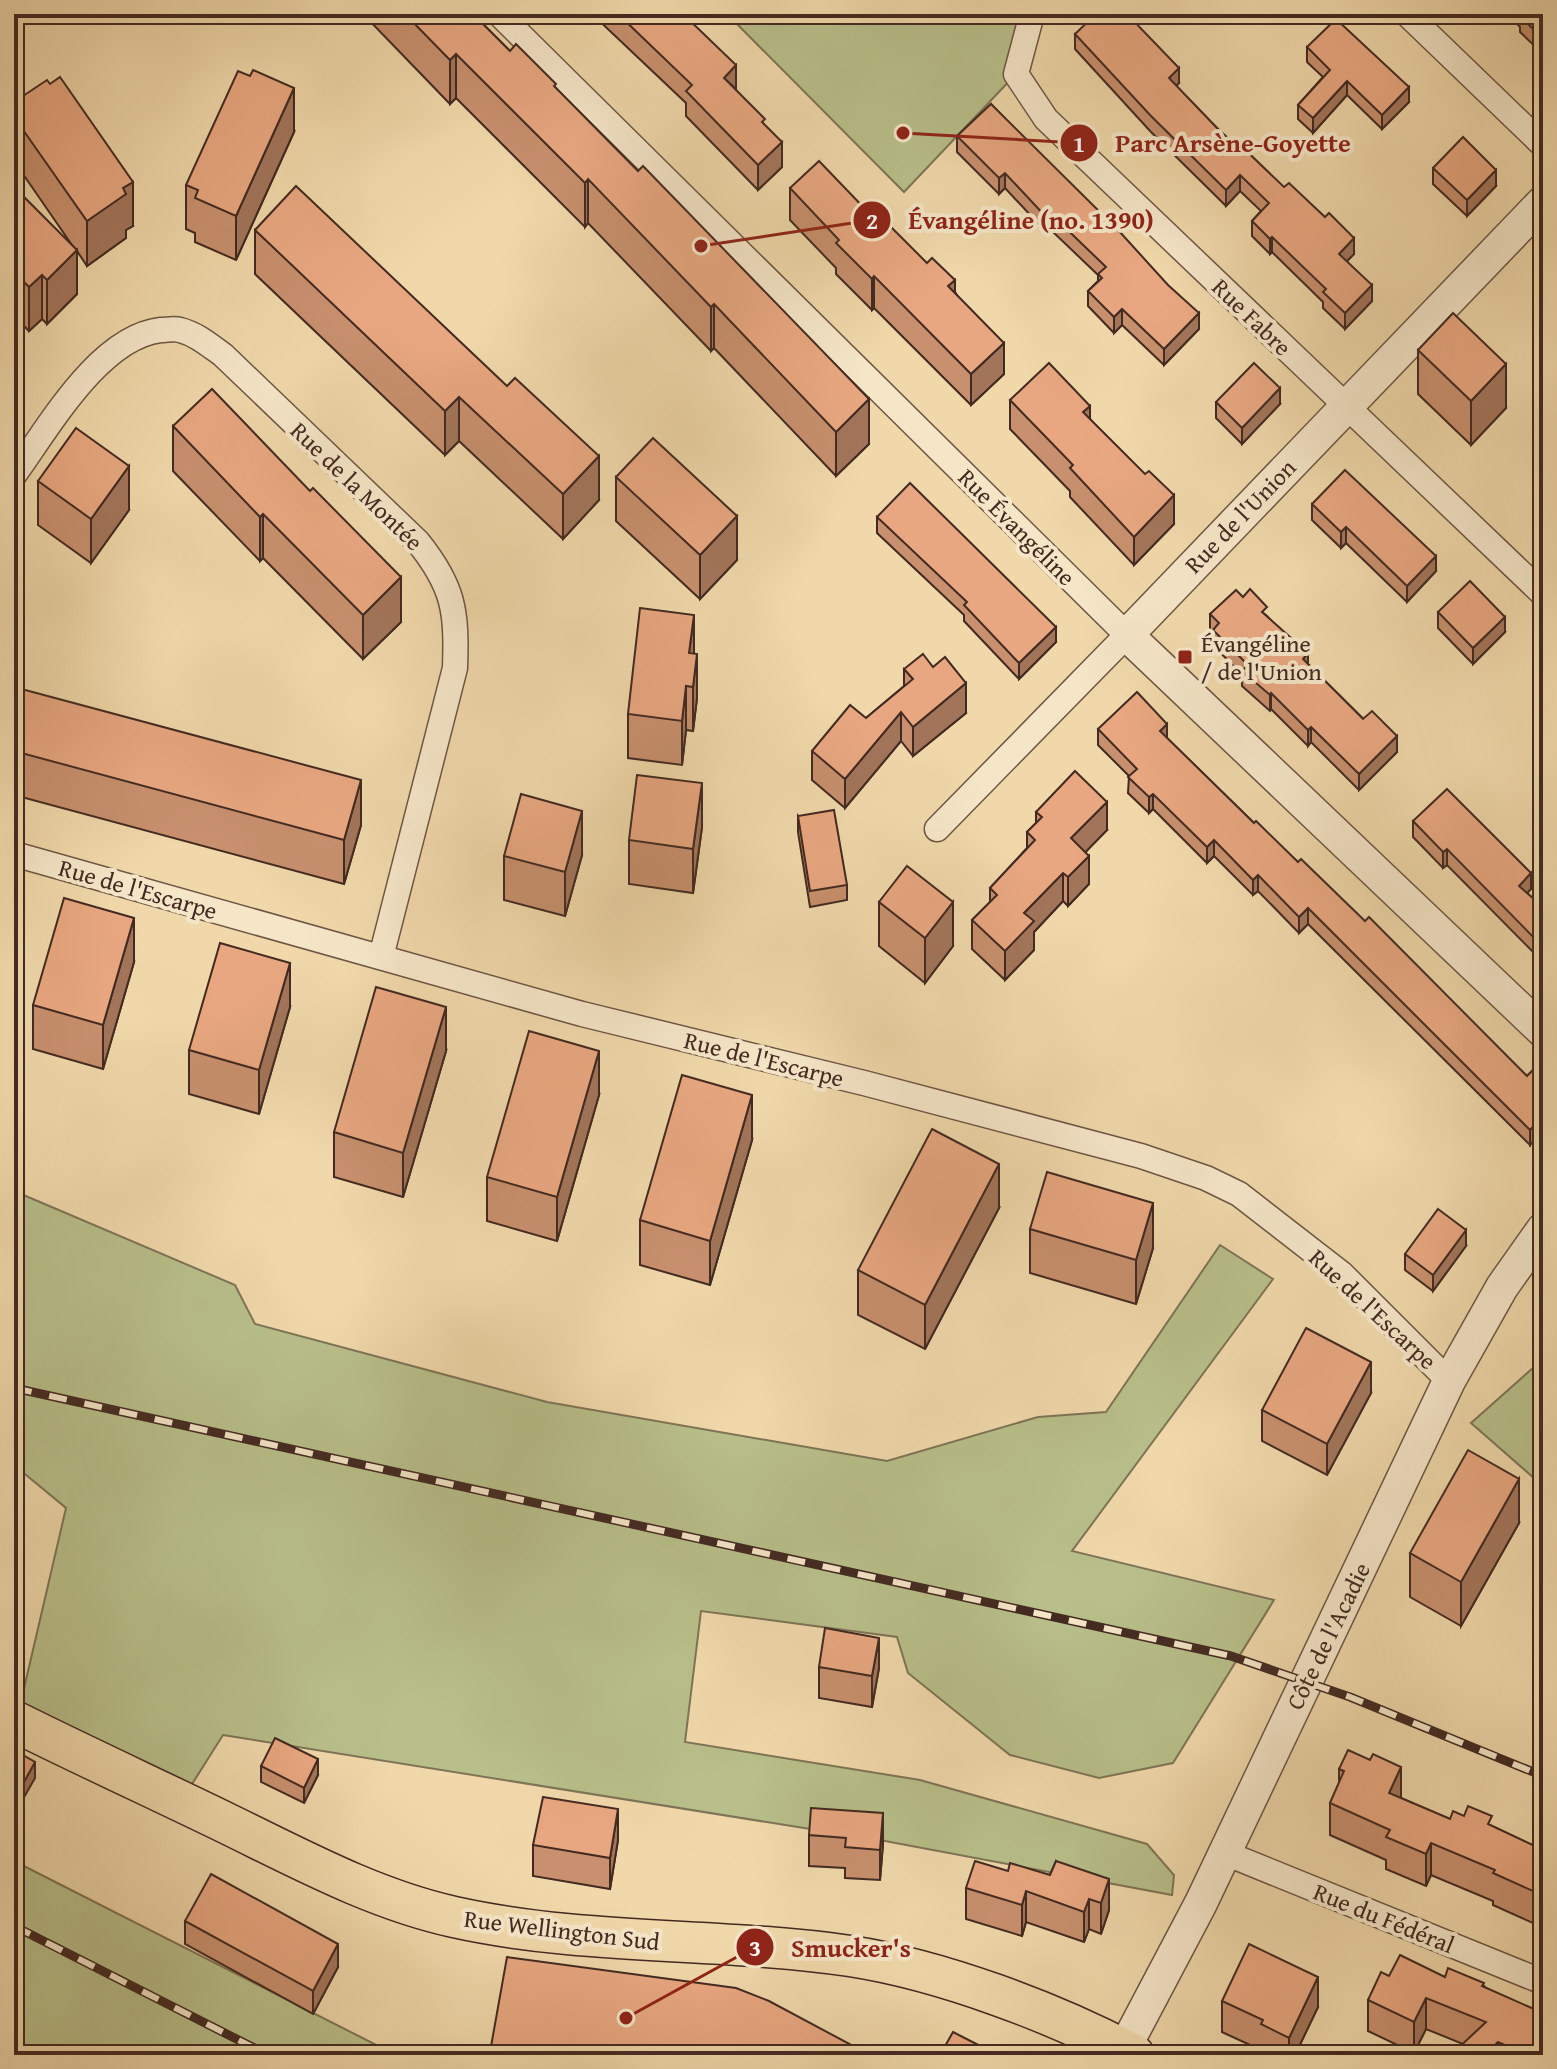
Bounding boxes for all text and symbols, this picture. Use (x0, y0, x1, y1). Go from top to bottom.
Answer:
callout: Parc Arsène-Goyette (1059, 118, 1366, 168)
text: Parc Arsène-Goyette (1115, 123, 1351, 162)
text: 1 (1073, 126, 1085, 161)
callout: Évangéline (no. 1390) (852, 195, 1170, 245)
text: Évangéline (no. 1390) (908, 200, 1154, 239)
text: 2 (866, 203, 878, 238)
street label: Rue Fabre (1204, 270, 1300, 364)
street label: Rue de la Montée (283, 414, 431, 558)
street label: Rue de l'Union (1176, 450, 1304, 581)
street label: Rue Évangéline (950, 460, 1084, 594)
place label: Évangéline / de l'Union (1201, 626, 1322, 689)
marker: Évangéline / de l'Union (1176, 648, 1194, 666)
street label: Rue de l'Escarpe (55, 850, 221, 928)
street label: Rue de l'Escarpe (681, 1022, 847, 1096)
street label: Rue de l'Escarpe (1301, 1240, 1445, 1378)
street label: Côte de l'Acadie (1277, 1556, 1379, 1716)
street label: Rue du Fédéral (1308, 1874, 1460, 1962)
street label: Rue Wellington Sud (462, 1901, 662, 1959)
callout: Smucker's (735, 1922, 927, 1972)
text: Smucker's (791, 1928, 911, 1967)
text: 3 (749, 1930, 761, 1965)

